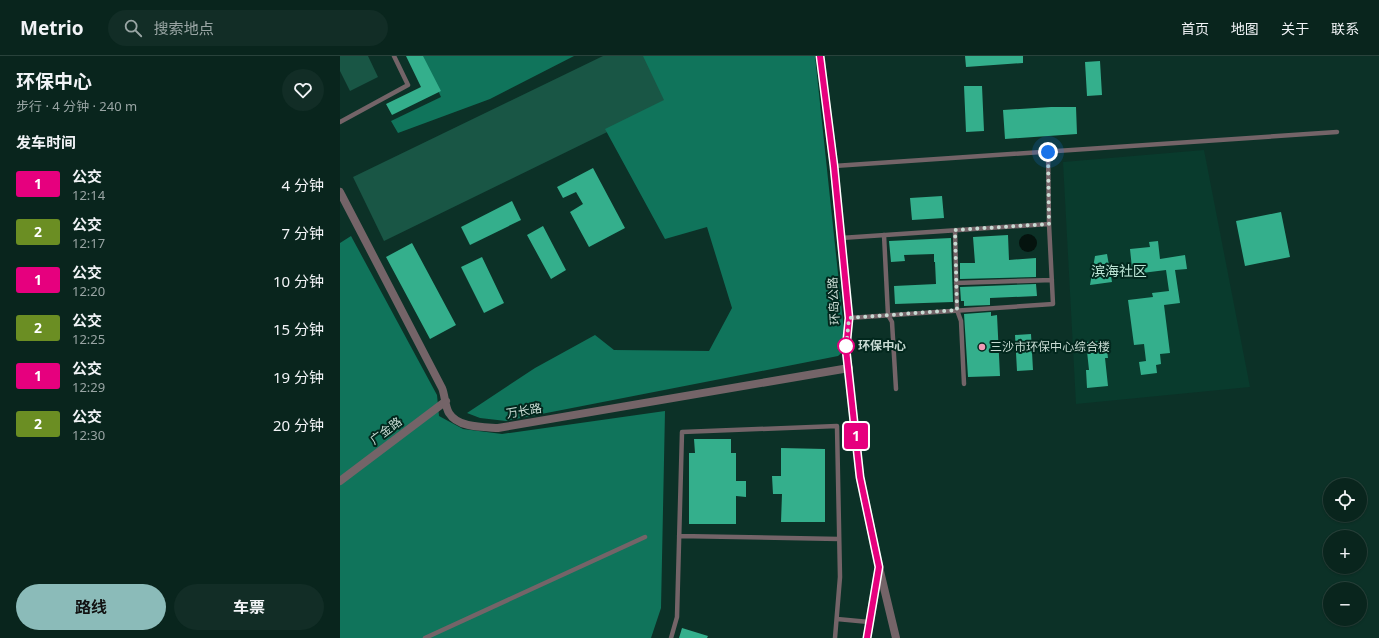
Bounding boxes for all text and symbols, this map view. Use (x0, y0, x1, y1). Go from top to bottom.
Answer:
search box (108, 10, 388, 46)
text: Metrio (20, 15, 84, 41)
icon: search (122, 17, 144, 39)
text: 搜索地点 (154, 18, 214, 38)
text: 首页 (1181, 19, 1209, 38)
text: 地图 (1231, 19, 1259, 38)
text: 关于 (1281, 19, 1309, 38)
text: 联系 (1331, 19, 1359, 38)
text: 环保中心 (16, 68, 92, 94)
button: heart (282, 69, 324, 111)
text: 步行 · 4 分钟 · 240 m (16, 97, 137, 115)
text: 发车时间 (16, 132, 76, 152)
your location (1038, 142, 1058, 162)
text: 公交 (72, 166, 102, 186)
text: 1 (34, 174, 42, 193)
text: 4 分钟 (282, 175, 324, 195)
text: 12:14 (72, 186, 105, 204)
text: 公交 (72, 214, 102, 234)
text: 2 (34, 222, 42, 241)
text: 7 分钟 (282, 223, 324, 243)
text: 12:17 (72, 234, 105, 252)
district label: 滨海社区 (1091, 261, 1147, 280)
text: 公交 (72, 262, 102, 282)
text: 1 (34, 270, 42, 289)
text: 10 分钟 (273, 271, 324, 291)
street label: 环岛公路 (824, 277, 843, 325)
text: 12:20 (72, 282, 105, 300)
text: 公交 (72, 310, 102, 330)
text: 2 (34, 318, 42, 337)
text: 15 分钟 (273, 319, 324, 339)
text: 12:25 (72, 330, 105, 348)
marker: 环保中心 (837, 337, 855, 355)
place label: 环保中心 (858, 337, 906, 354)
place label: 三沙市环保中心综合楼 (990, 338, 1110, 355)
marker: 三沙市环保中心综合楼 (977, 342, 987, 352)
text: 公交 (72, 358, 102, 378)
text: 1 (34, 366, 42, 385)
text: 19 分钟 (273, 367, 324, 387)
text: 12:29 (72, 378, 105, 396)
street label: 万长路 (505, 399, 543, 422)
text: 公交 (72, 406, 102, 426)
street label: 广金路 (366, 413, 405, 448)
text: 2 (34, 414, 42, 433)
text: 20 分钟 (273, 415, 324, 435)
line badge: 1 (843, 423, 869, 449)
text: 12:30 (72, 426, 105, 444)
text: 1 (852, 426, 860, 445)
map controls (1323, 478, 1367, 626)
button: locate (1323, 478, 1367, 522)
button: + (1323, 530, 1367, 574)
button: − (1323, 582, 1367, 626)
button: 路线 (16, 584, 166, 630)
button: 车票 (174, 584, 324, 630)

